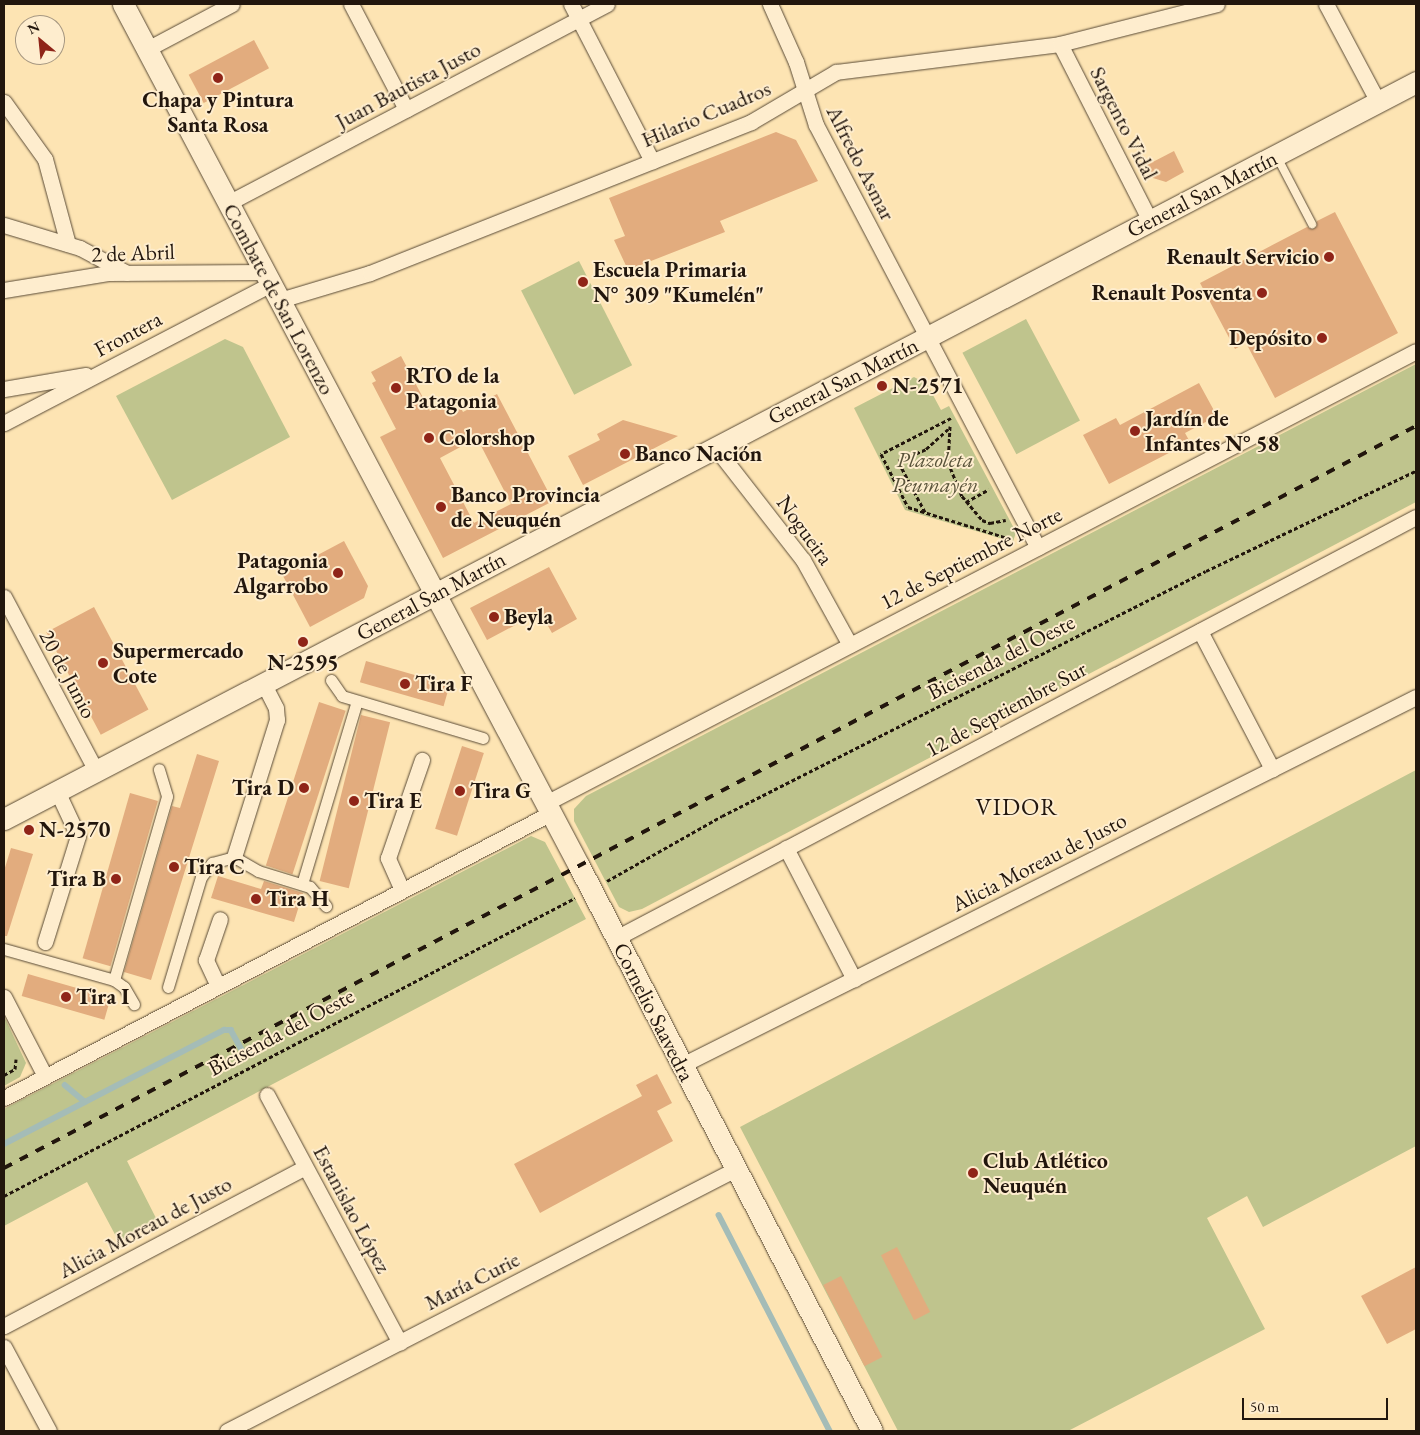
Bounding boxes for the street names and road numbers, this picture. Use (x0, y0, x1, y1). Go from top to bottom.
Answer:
street label: Juan Bautista Justo (331, 36, 485, 134)
street label: Sargento Vidal (1084, 62, 1164, 184)
street label: Hilario Cuadros (637, 75, 775, 153)
street label: Alfredo Asmar (821, 101, 901, 225)
street label: General San Martín (1122, 145, 1282, 243)
street label: Combate de San Lorenzo (217, 199, 341, 399)
street label: 2 de Abril (91, 238, 175, 268)
street label: Frontera (90, 305, 166, 363)
street label: General San Martín (763, 332, 923, 430)
street label: Nogueira (771, 490, 839, 570)
street label: 12 de Septiembre Norte (876, 501, 1066, 615)
street label: General San Martín (352, 546, 510, 646)
street label: Bicisenda del Oeste (923, 609, 1079, 705)
street label: 20 de Junio (34, 625, 102, 723)
street label: 12 de Septiembre Sur (921, 655, 1091, 763)
street label: Alicia Moreau de Justo (947, 807, 1131, 917)
street label: Cornelio Saavedra (608, 938, 700, 1086)
street label: Bicisenda del Oeste (203, 982, 359, 1082)
street label: Estanislao López (307, 1141, 397, 1277)
street label: Alicia Moreau de Justo (54, 1170, 236, 1284)
street label: María Curie (420, 1246, 524, 1316)

